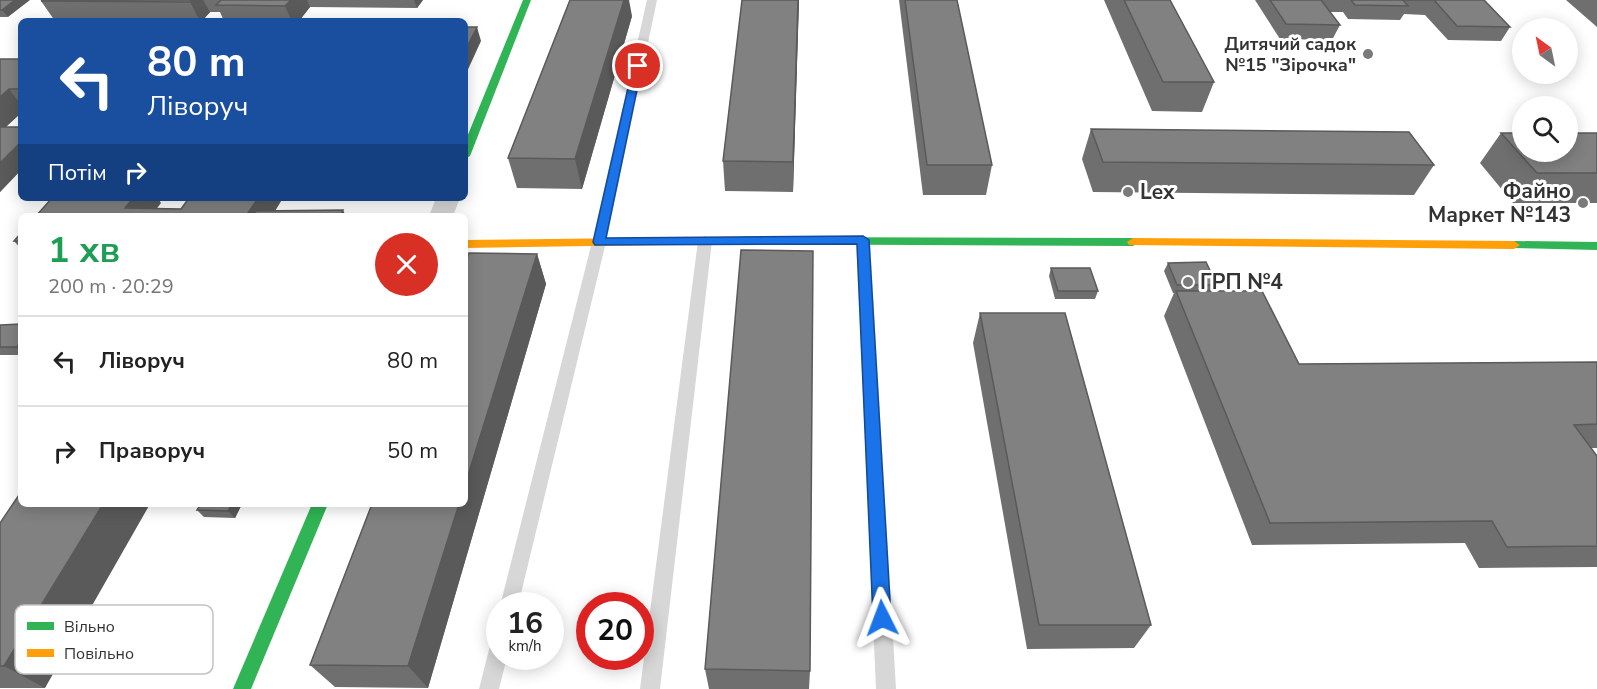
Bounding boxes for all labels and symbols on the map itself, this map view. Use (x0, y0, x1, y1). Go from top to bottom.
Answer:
north arrow (1512, 18, 1578, 84)
place label: Дитячий садок №15 "Зірочка" (1225, 32, 1357, 77)
pin (612, 40, 663, 91)
marker: Дитячий садок №15 "Зірочка" (1361, 47, 1375, 61)
place label: Файно Маркет №143 (1428, 177, 1571, 229)
place label: Lex (1140, 178, 1175, 206)
marker: Lex (1121, 185, 1135, 199)
marker: Файно Маркет №143 (1576, 196, 1590, 210)
place label: ГРП №4 (1200, 268, 1283, 296)
marker: ГРП №4 (1181, 275, 1195, 289)
position arrow (850, 586, 914, 650)
speed limit sign: 20 (576, 592, 654, 670)
legend (15, 605, 213, 674)
text: Вільно (64, 616, 115, 638)
text: Повільно (64, 643, 134, 665)

